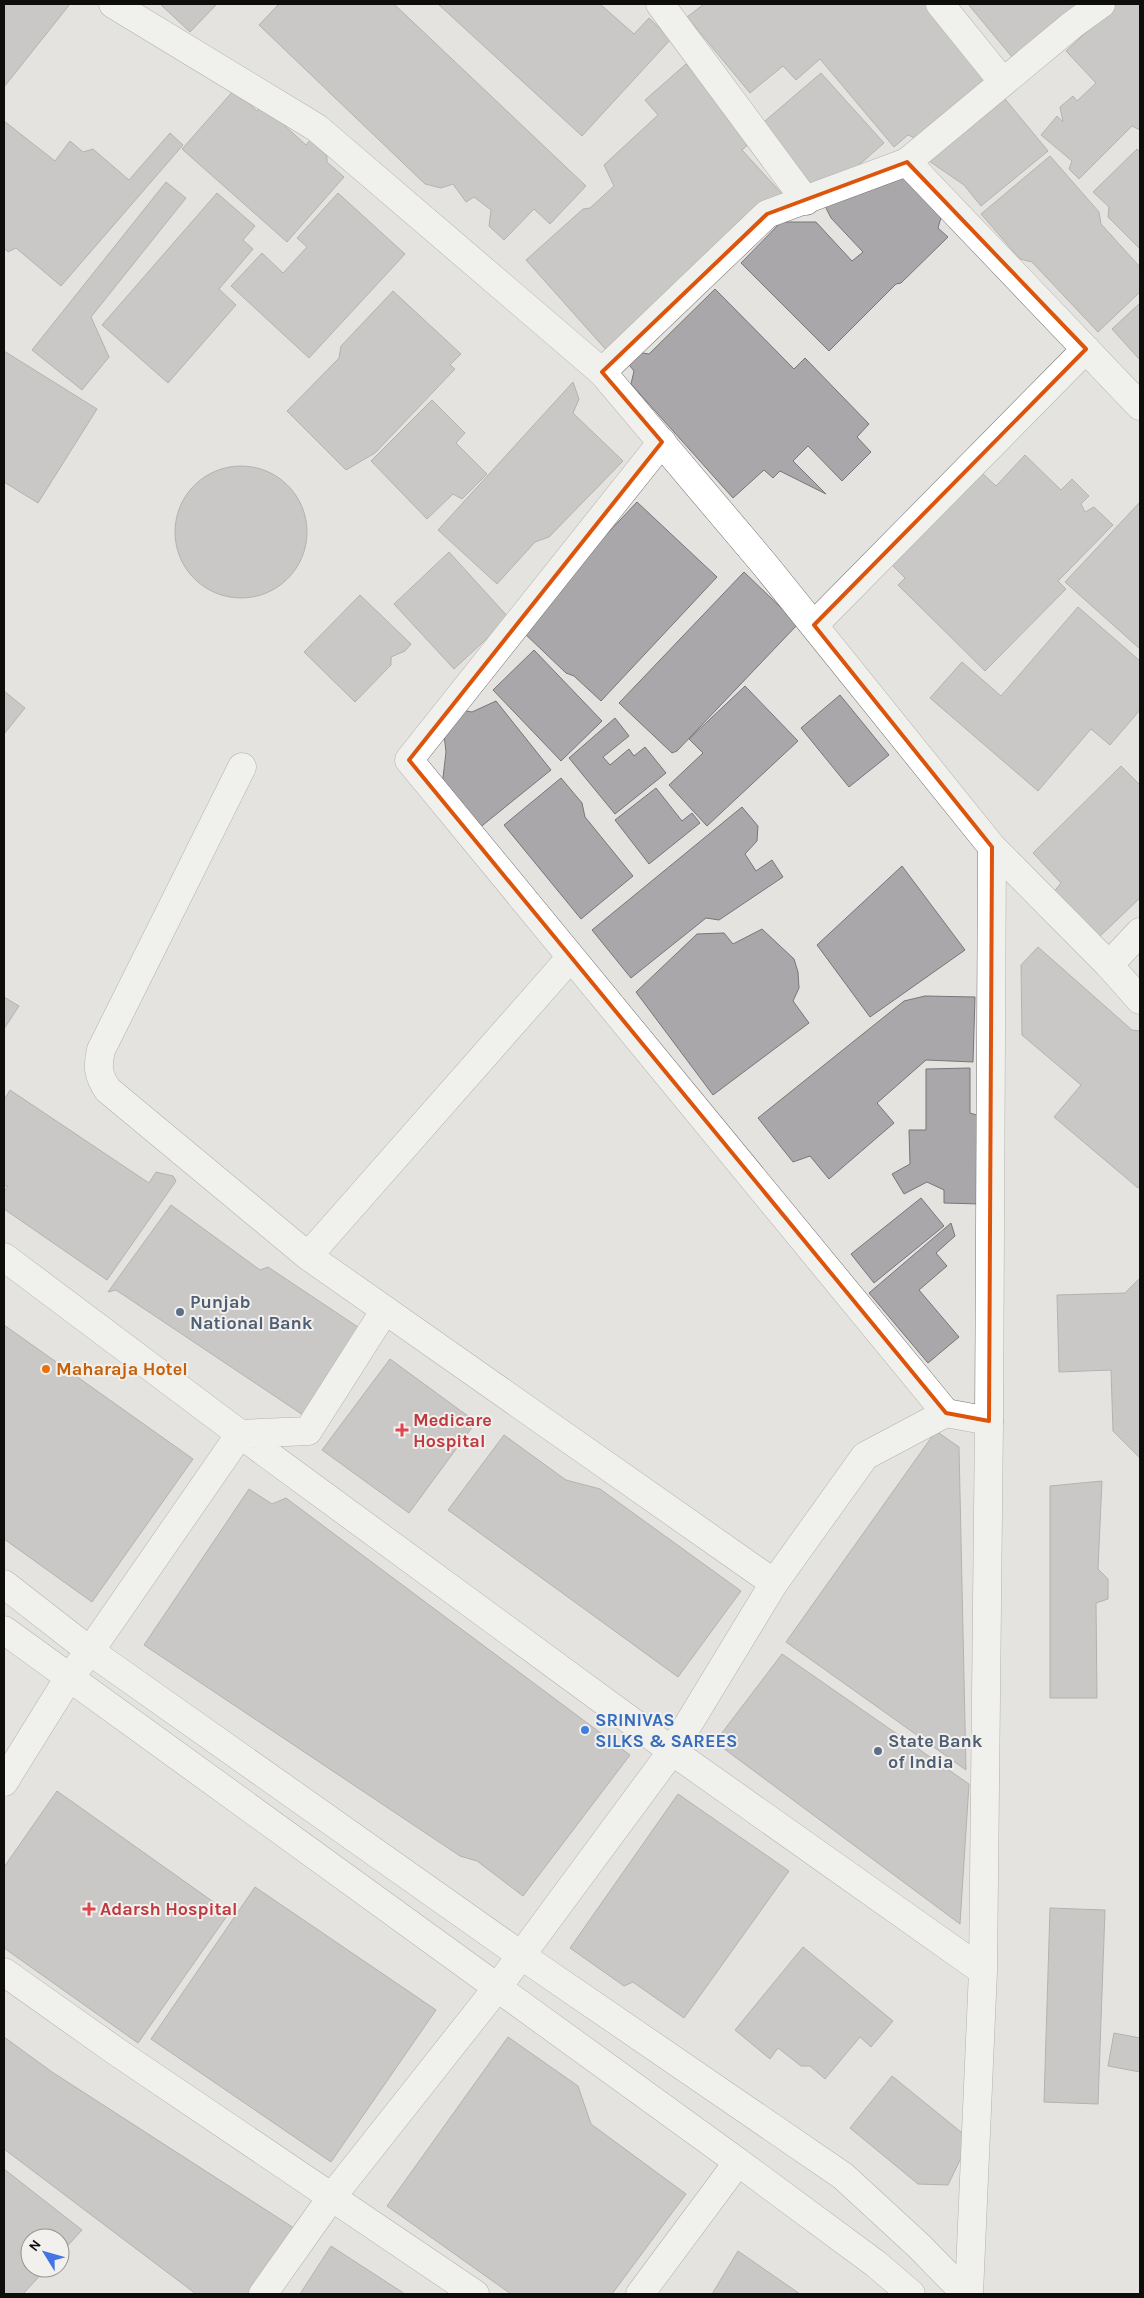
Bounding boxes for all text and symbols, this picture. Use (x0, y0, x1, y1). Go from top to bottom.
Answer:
place label: Punjab National Bank (190, 1291, 313, 1334)
marker: Punjab National Bank (174, 1306, 186, 1318)
place label: Maharaja Hotel (56, 1358, 188, 1380)
marker: Maharaja Hotel (40, 1363, 52, 1375)
place label: Medicare Hospital (413, 1409, 492, 1452)
marker: Medicare Hospital (395, 1423, 409, 1437)
place label: SRINIVAS SILKS & SAREES (595, 1709, 737, 1752)
marker: SRINIVAS SILKS & SAREES (579, 1724, 591, 1736)
place label: State Bank of India (888, 1730, 983, 1773)
marker: State Bank of India (872, 1745, 884, 1757)
place label: Adarsh Hospital (100, 1898, 238, 1920)
marker: Adarsh Hospital (82, 1902, 96, 1916)
north arrow (20, 2228, 70, 2278)
text: N (25, 2236, 45, 2255)

